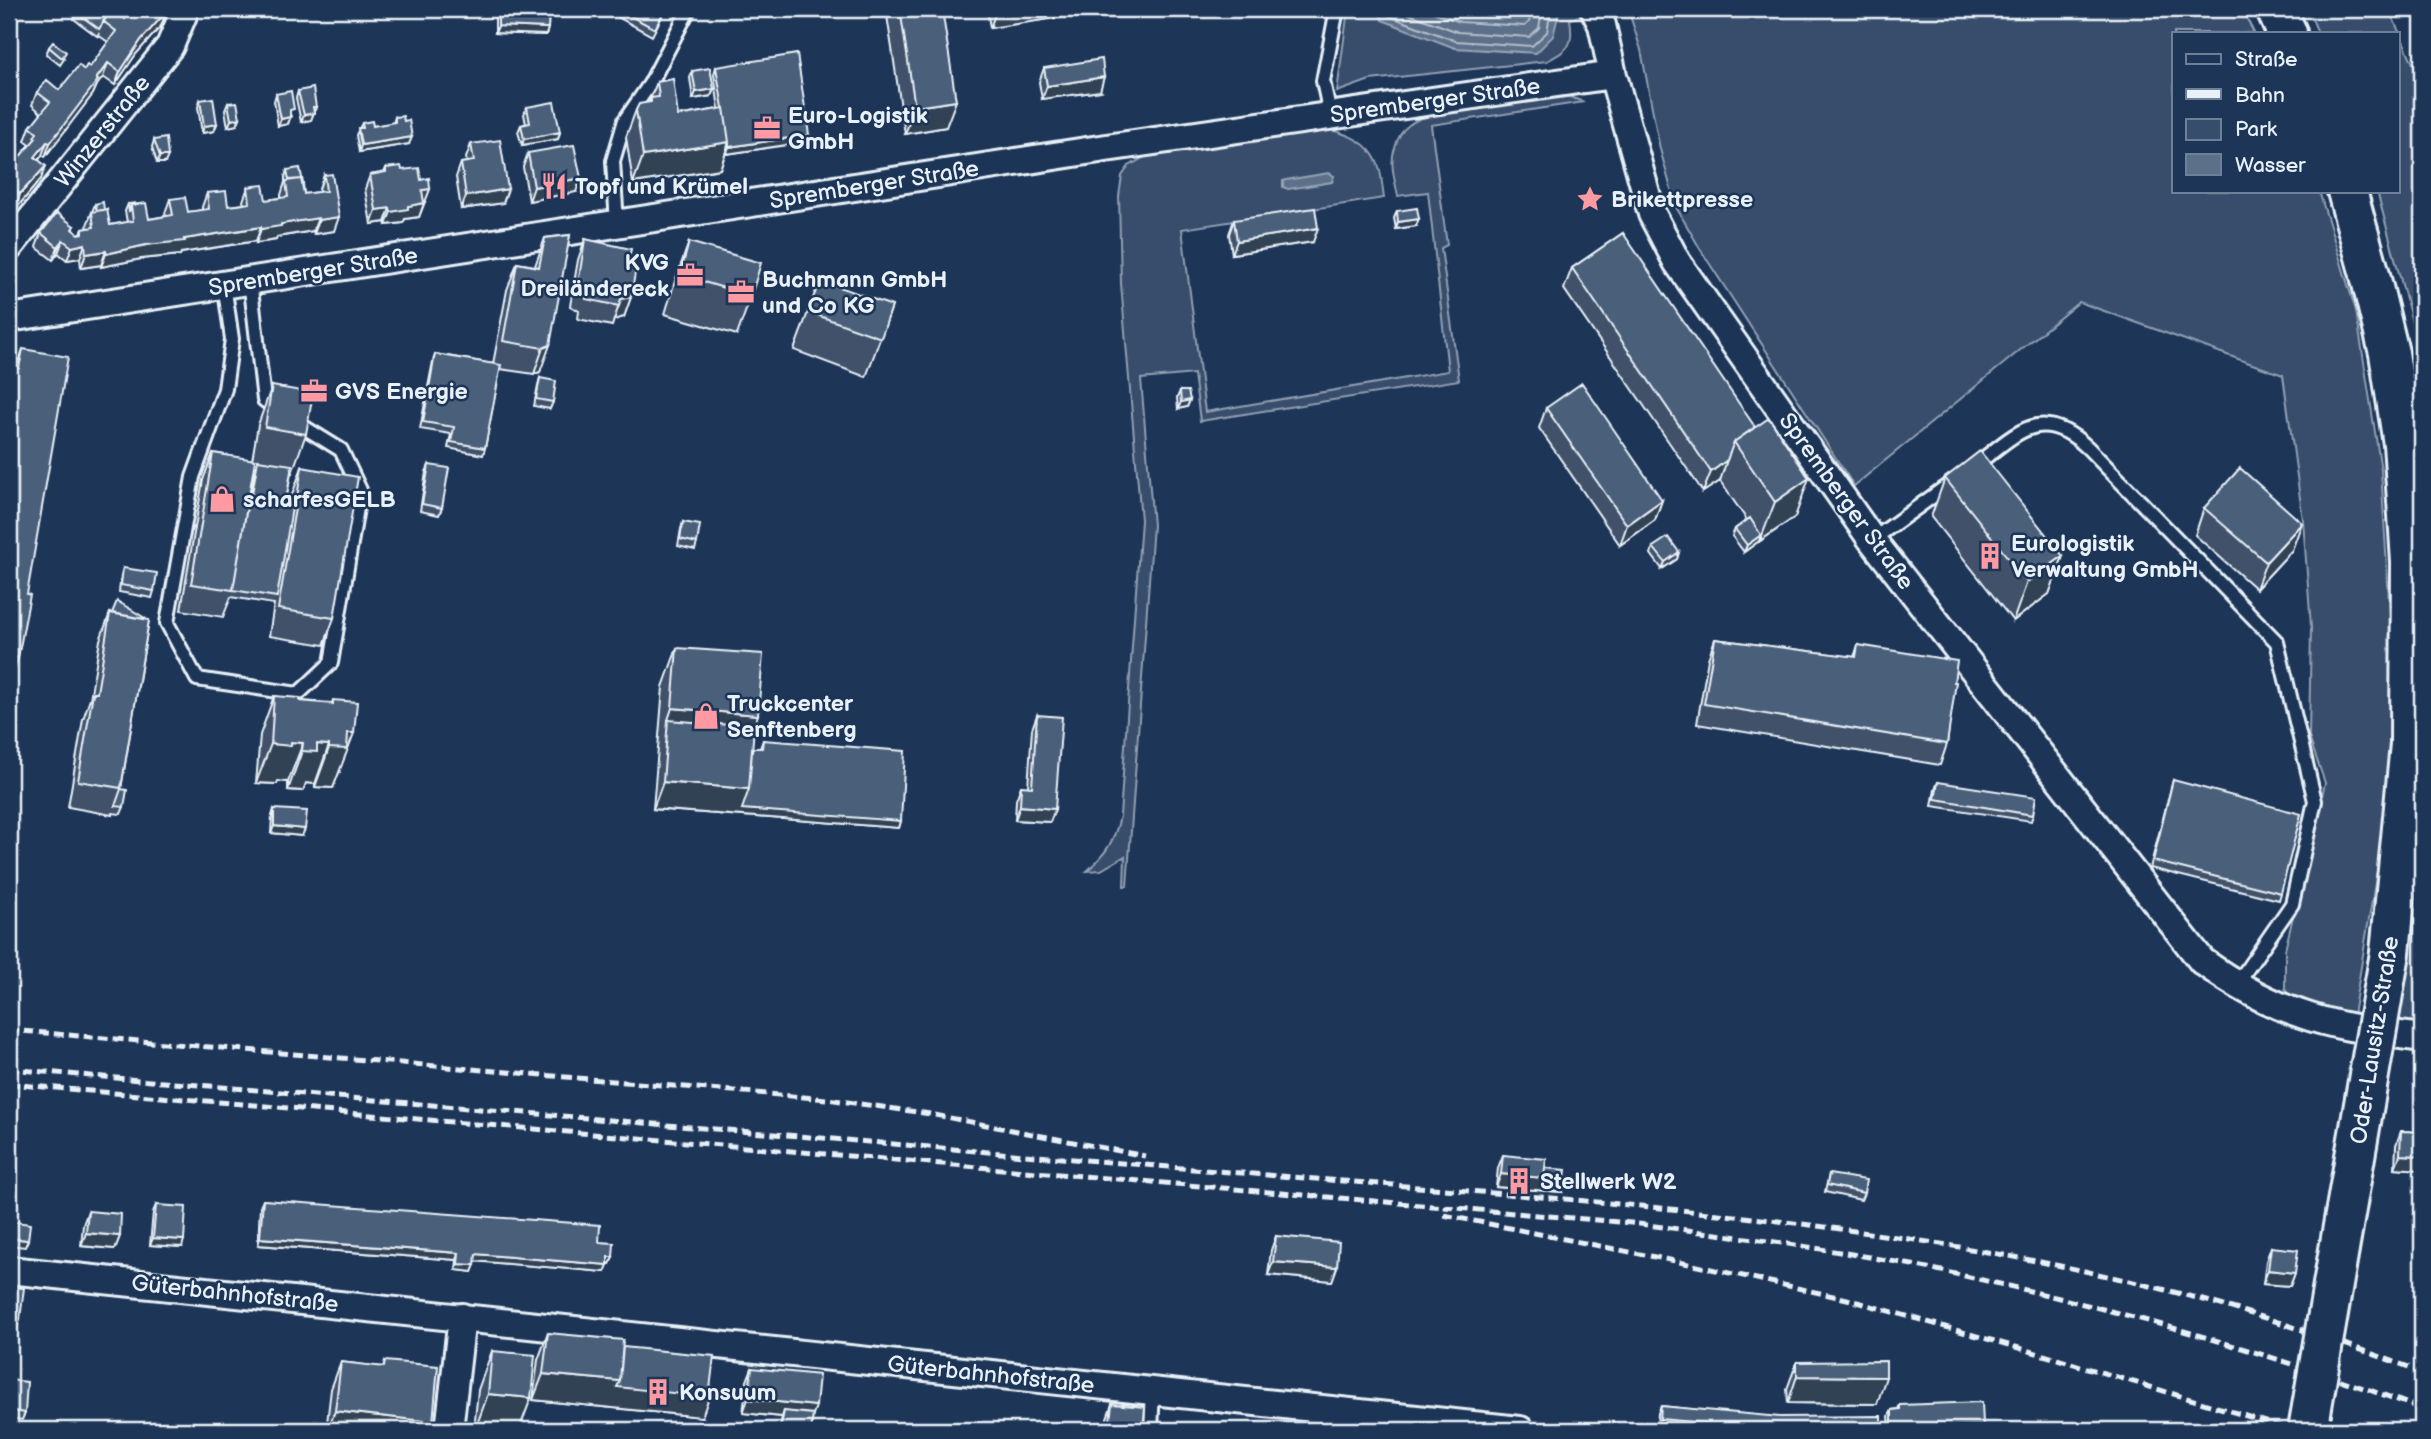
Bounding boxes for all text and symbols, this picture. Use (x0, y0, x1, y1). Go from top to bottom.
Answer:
legend (2172, 32, 2400, 192)
text: Straße (2235, 47, 2297, 72)
street label: Winzerstraße (49, 70, 157, 194)
street label: Spremberger Straße (1328, 72, 1542, 130)
text: Bahn (2235, 83, 2285, 108)
place label: Euro-Logistik GmbH (788, 102, 928, 156)
office icon: Euro-Logistik GmbH (752, 113, 782, 143)
text: Park (2235, 117, 2278, 142)
text: Wasser (2235, 153, 2306, 178)
street label: Spremberger Straße (767, 155, 981, 215)
restaurant icon: Topf und Krümel (539, 171, 569, 201)
place label: Topf und Krümel (575, 173, 748, 201)
place icon: Brikettpresse (1575, 184, 1605, 214)
place label: Brikettpresse (1611, 186, 1753, 214)
street label: Spremberger Straße (206, 242, 420, 302)
place label: KVG Dreiländereck (521, 249, 669, 303)
office icon: KVG Dreiländereck (675, 260, 705, 290)
place label: Buchmann GmbH und Co KG (762, 266, 947, 320)
office icon: Buchmann GmbH und Co KG (726, 277, 756, 307)
office icon: GVS Energie (299, 376, 329, 406)
place label: GVS Energie (335, 378, 468, 406)
street label: Spremberger Straße (1773, 408, 1920, 595)
shop icon: scharfesGELB (207, 484, 237, 514)
place label: scharfesGELB (243, 486, 396, 514)
place label: Eurologistik Verwaltung GmbH (2011, 530, 2199, 584)
building icon: Eurologistik Verwaltung GmbH (1975, 541, 2005, 571)
place label: Truckcenter Senftenberg (727, 690, 857, 744)
shop icon: Truckcenter Senftenberg (691, 701, 721, 731)
street label: Oder-Lausitz-Straße (2345, 934, 2405, 1146)
building icon: Stellwerk W2 (1504, 1166, 1534, 1196)
place label: Stellwerk W2 (1540, 1168, 1677, 1196)
street label: Güterbahnhofstraße (130, 1269, 340, 1319)
street label: Güterbahnhofstraße (886, 1350, 1096, 1400)
building icon: Konsuum (643, 1377, 673, 1407)
place label: Konsuum (679, 1379, 776, 1407)

